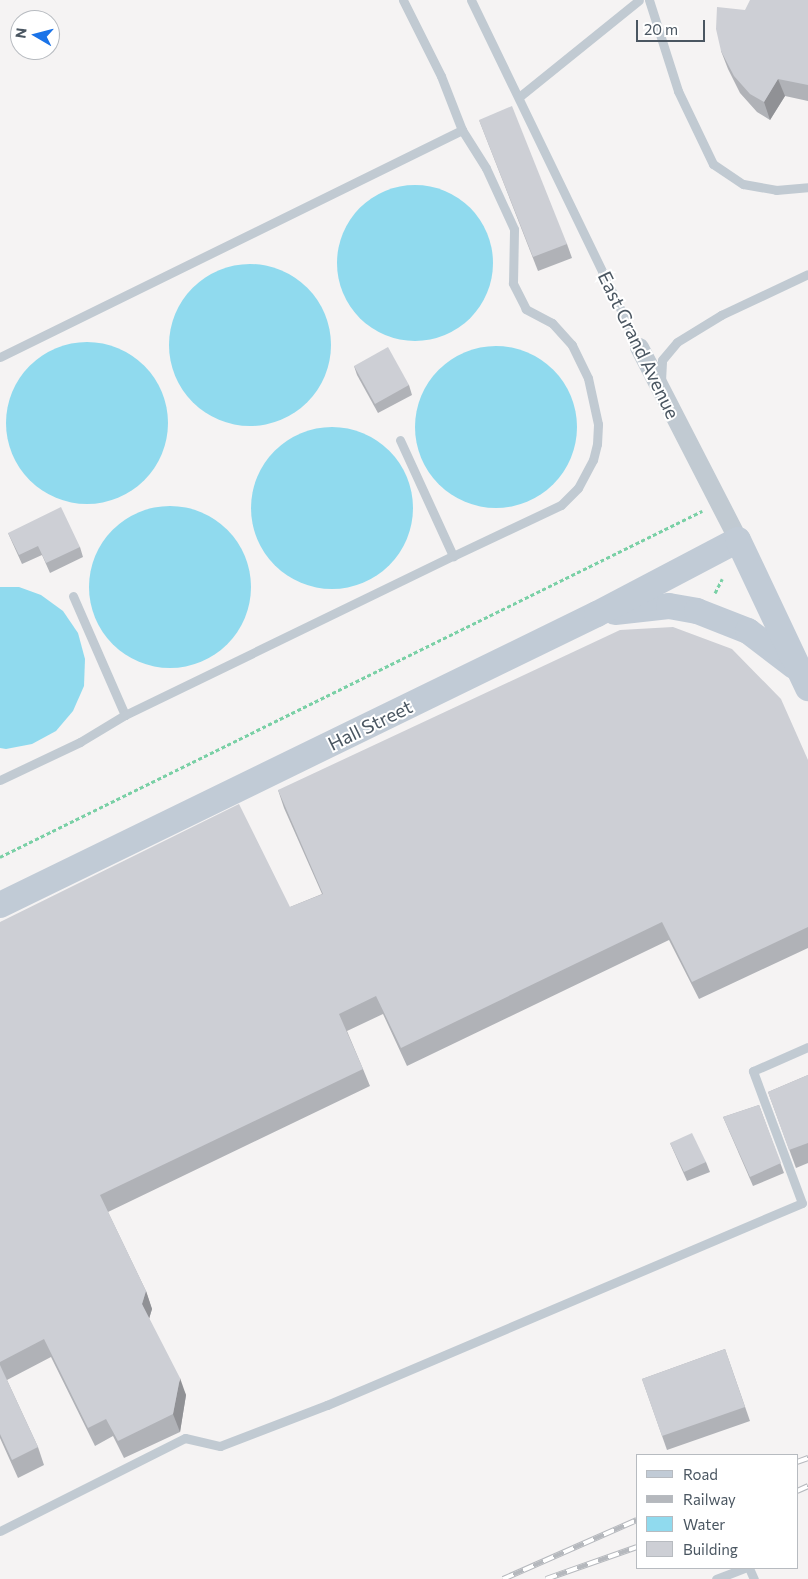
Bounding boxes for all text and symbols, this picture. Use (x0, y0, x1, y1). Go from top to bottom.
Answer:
north arrow (10, 10, 60, 60)
scale bar (638, 10, 707, 42)
text: 20 m (644, 20, 678, 38)
text: N (11, 27, 30, 39)
street label: East Grand Avenue (593, 267, 685, 423)
street label: Hall Street (324, 695, 416, 755)
legend (636, 1454, 798, 1569)
text: Road (683, 1465, 718, 1483)
text: Railway (683, 1490, 736, 1508)
text: Water (683, 1515, 725, 1533)
text: Building (683, 1540, 738, 1558)

